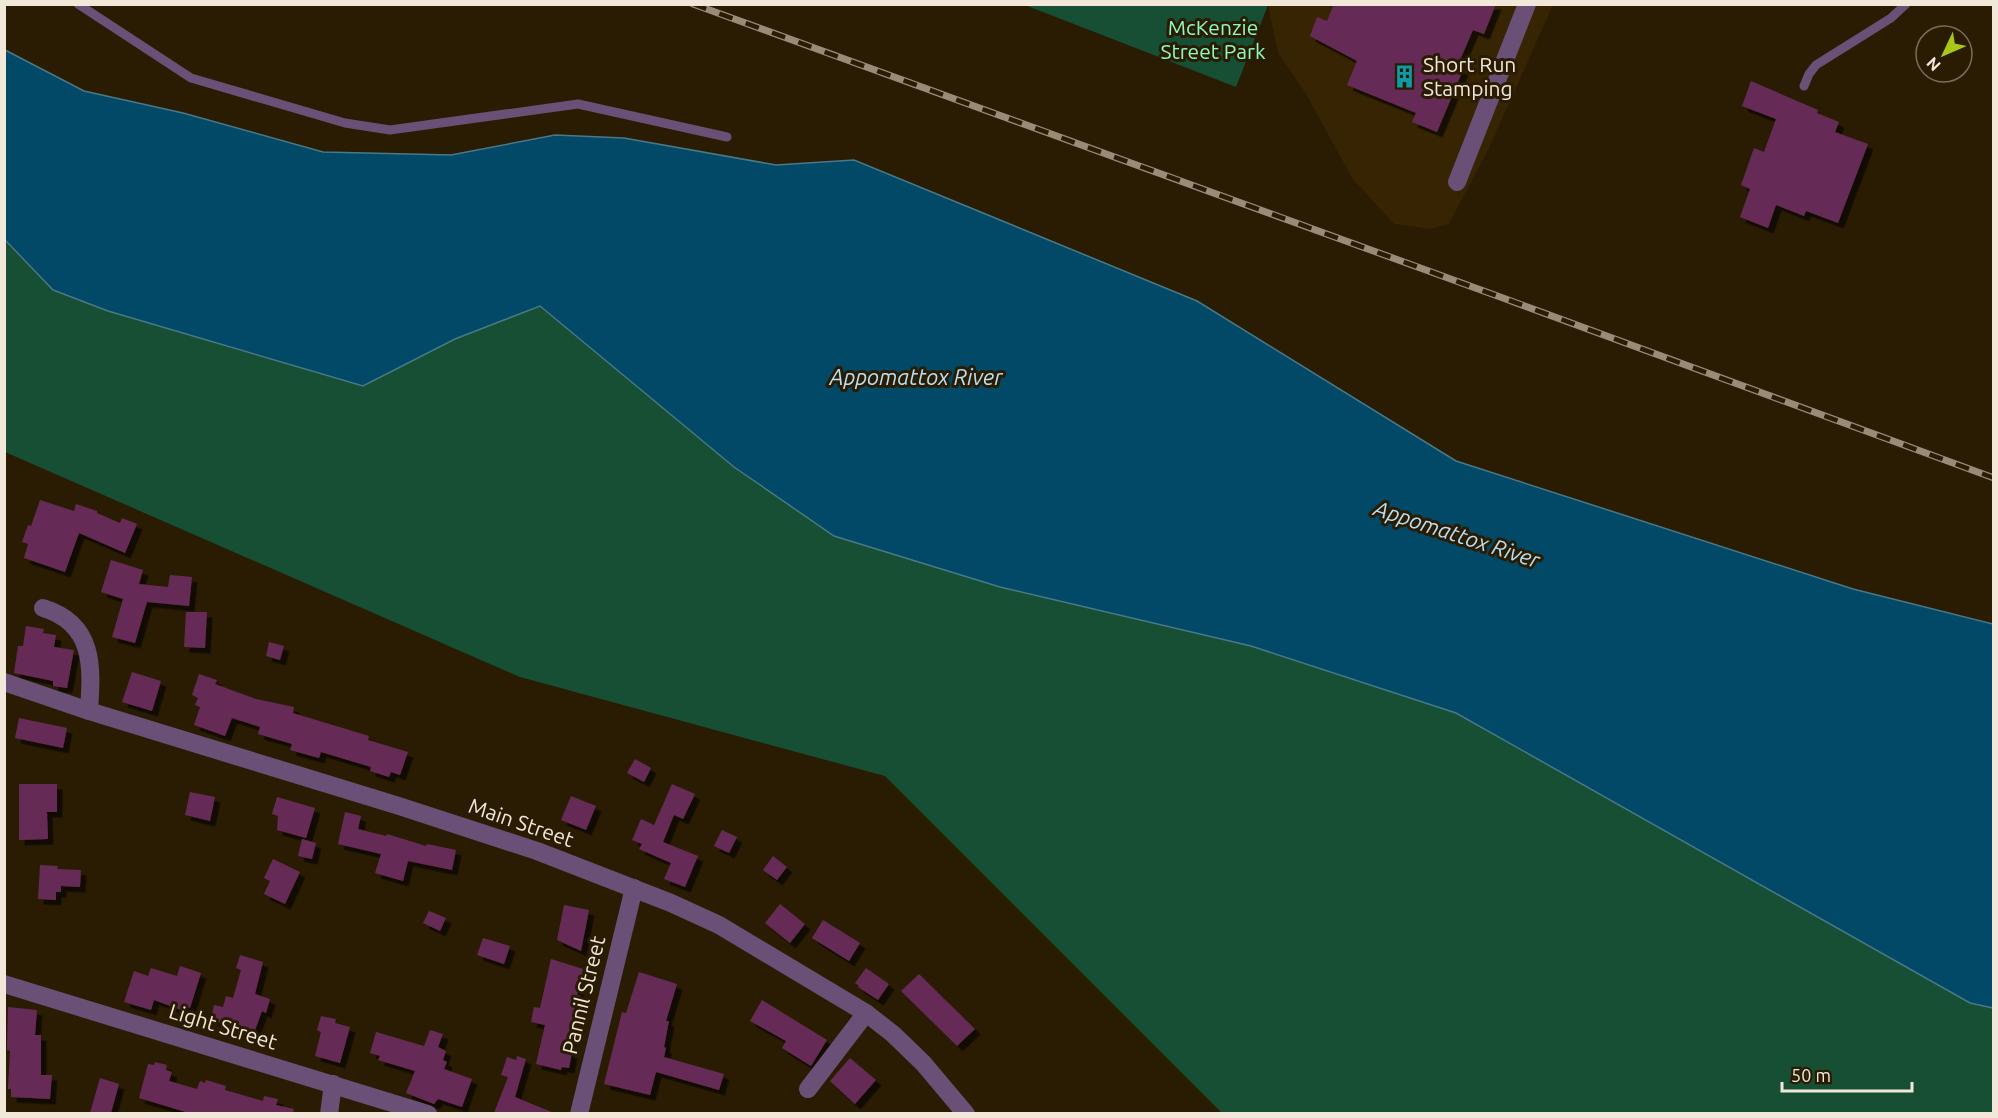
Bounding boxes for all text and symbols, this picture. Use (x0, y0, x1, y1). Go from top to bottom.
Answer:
park label: McKenzie Street Park (1160, 15, 1266, 63)
north arrow (1914, 24, 1974, 84)
place label: Short Run Stamping (1423, 52, 1516, 100)
text: N (1923, 54, 1944, 75)
building icon: Short Run Stamping (1392, 64, 1418, 90)
water label: Appomattox River (828, 364, 1003, 389)
water label: Appomattox River (1370, 495, 1544, 572)
street label: Main Street (466, 793, 577, 851)
street label: Pannil Street (557, 933, 609, 1056)
street label: Light Street (166, 998, 280, 1054)
scale bar (1782, 1055, 1912, 1093)
text: 50 m (1791, 1065, 1831, 1085)

